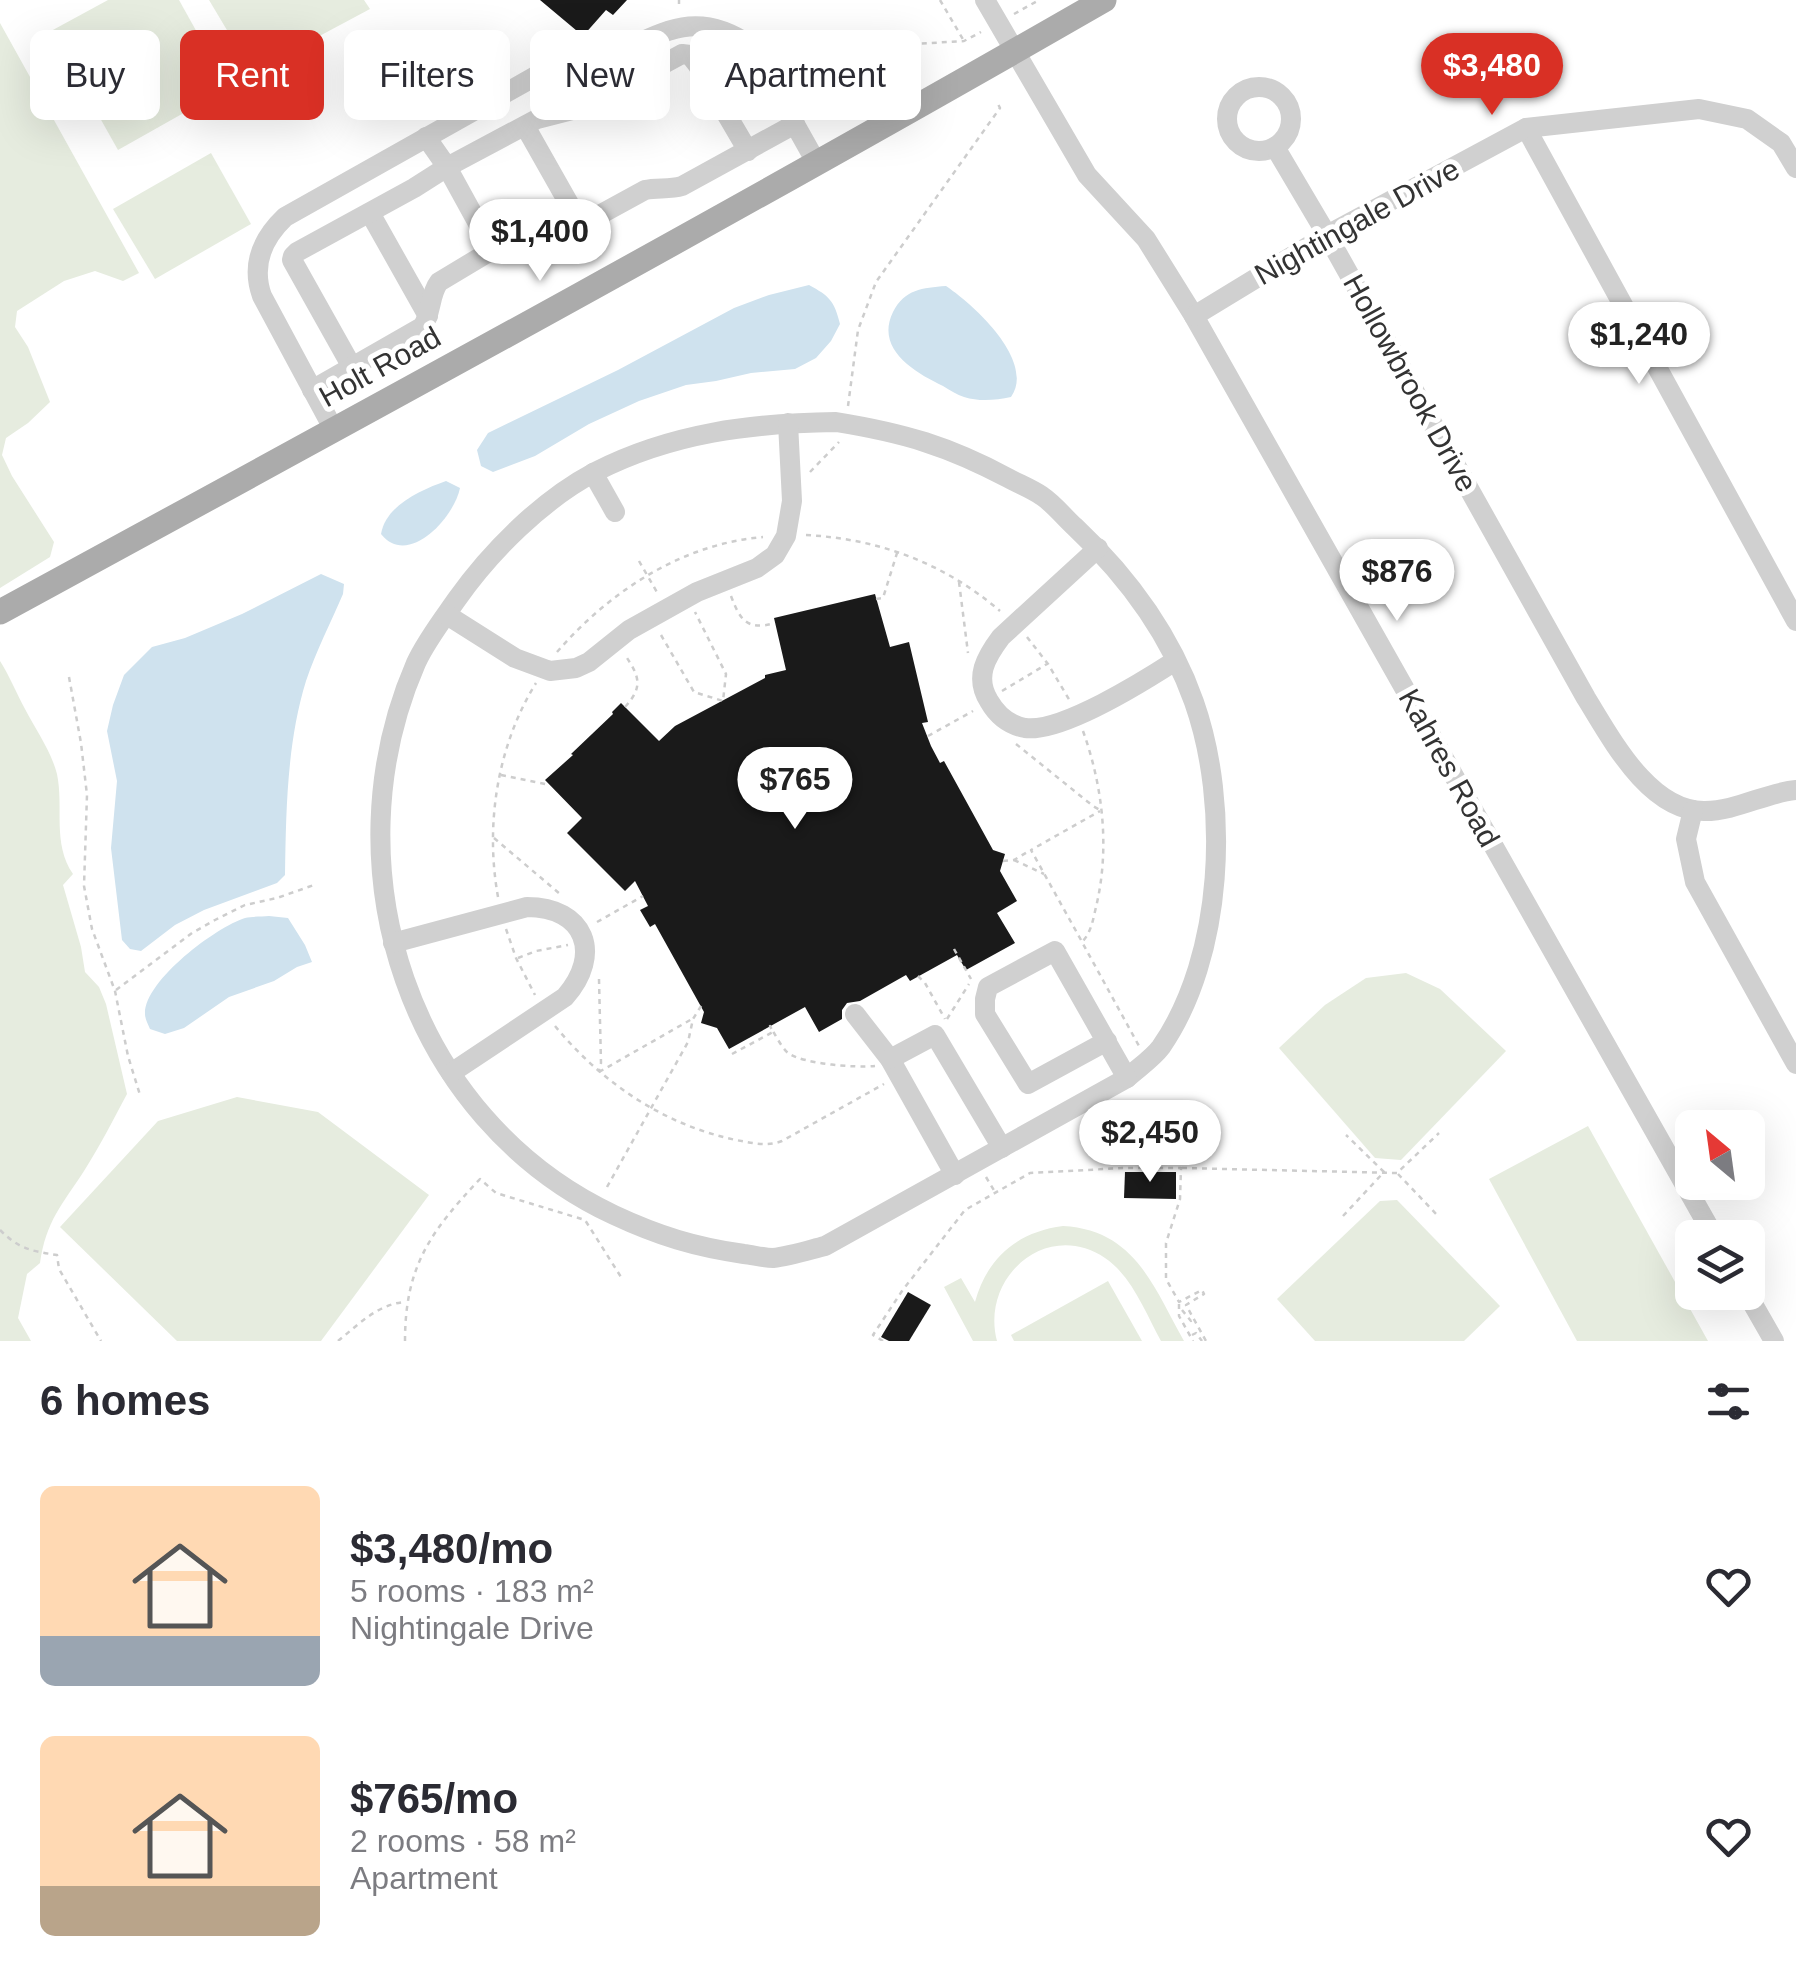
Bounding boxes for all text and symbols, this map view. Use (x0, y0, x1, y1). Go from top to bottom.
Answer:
chip: Buy (30, 30, 160, 120)
chip: Rent (180, 30, 324, 120)
chip: Filters (344, 30, 510, 120)
chip: New (530, 30, 670, 120)
chip: Apartment (690, 30, 921, 120)
pin: $3,480 (1411, 33, 1573, 118)
text: $3,480 (1443, 47, 1541, 83)
street label: Nightingale Drive (1249, 152, 1465, 291)
pin: $1,400 (459, 199, 621, 284)
text: $1,400 (491, 213, 589, 249)
street label: Hollowbrook Drive (1337, 268, 1484, 497)
pin: $1,240 (1558, 302, 1720, 387)
text: $1,240 (1590, 316, 1688, 352)
street label: Holt Road (313, 320, 446, 413)
pin: $876 (1338, 539, 1456, 624)
text: $876 (1361, 553, 1433, 589)
street label: Kahres Road (1393, 683, 1506, 852)
pin: $765 (736, 747, 854, 832)
text: $765 (759, 761, 831, 797)
pin: $2,450 (1069, 1100, 1231, 1185)
north arrow (1675, 1110, 1765, 1200)
map controls (1675, 1110, 1765, 1310)
text: $2,450 (1101, 1114, 1199, 1150)
button: layers (1675, 1220, 1765, 1310)
icon: filters (1701, 1374, 1756, 1429)
text: 6 homes (40, 1377, 210, 1424)
text: $3,480/mo (350, 1525, 553, 1572)
icon: home (120, 1526, 240, 1646)
icon: heart (1701, 1559, 1756, 1614)
text: 5 rooms · 183 m² (350, 1573, 594, 1609)
text: Nightingale Drive (350, 1610, 594, 1646)
text: $765/mo (350, 1775, 518, 1822)
icon: home (120, 1776, 240, 1896)
icon: heart (1701, 1809, 1756, 1864)
text: 2 rooms · 58 m² (350, 1823, 576, 1859)
text: Apartment (350, 1860, 498, 1896)

